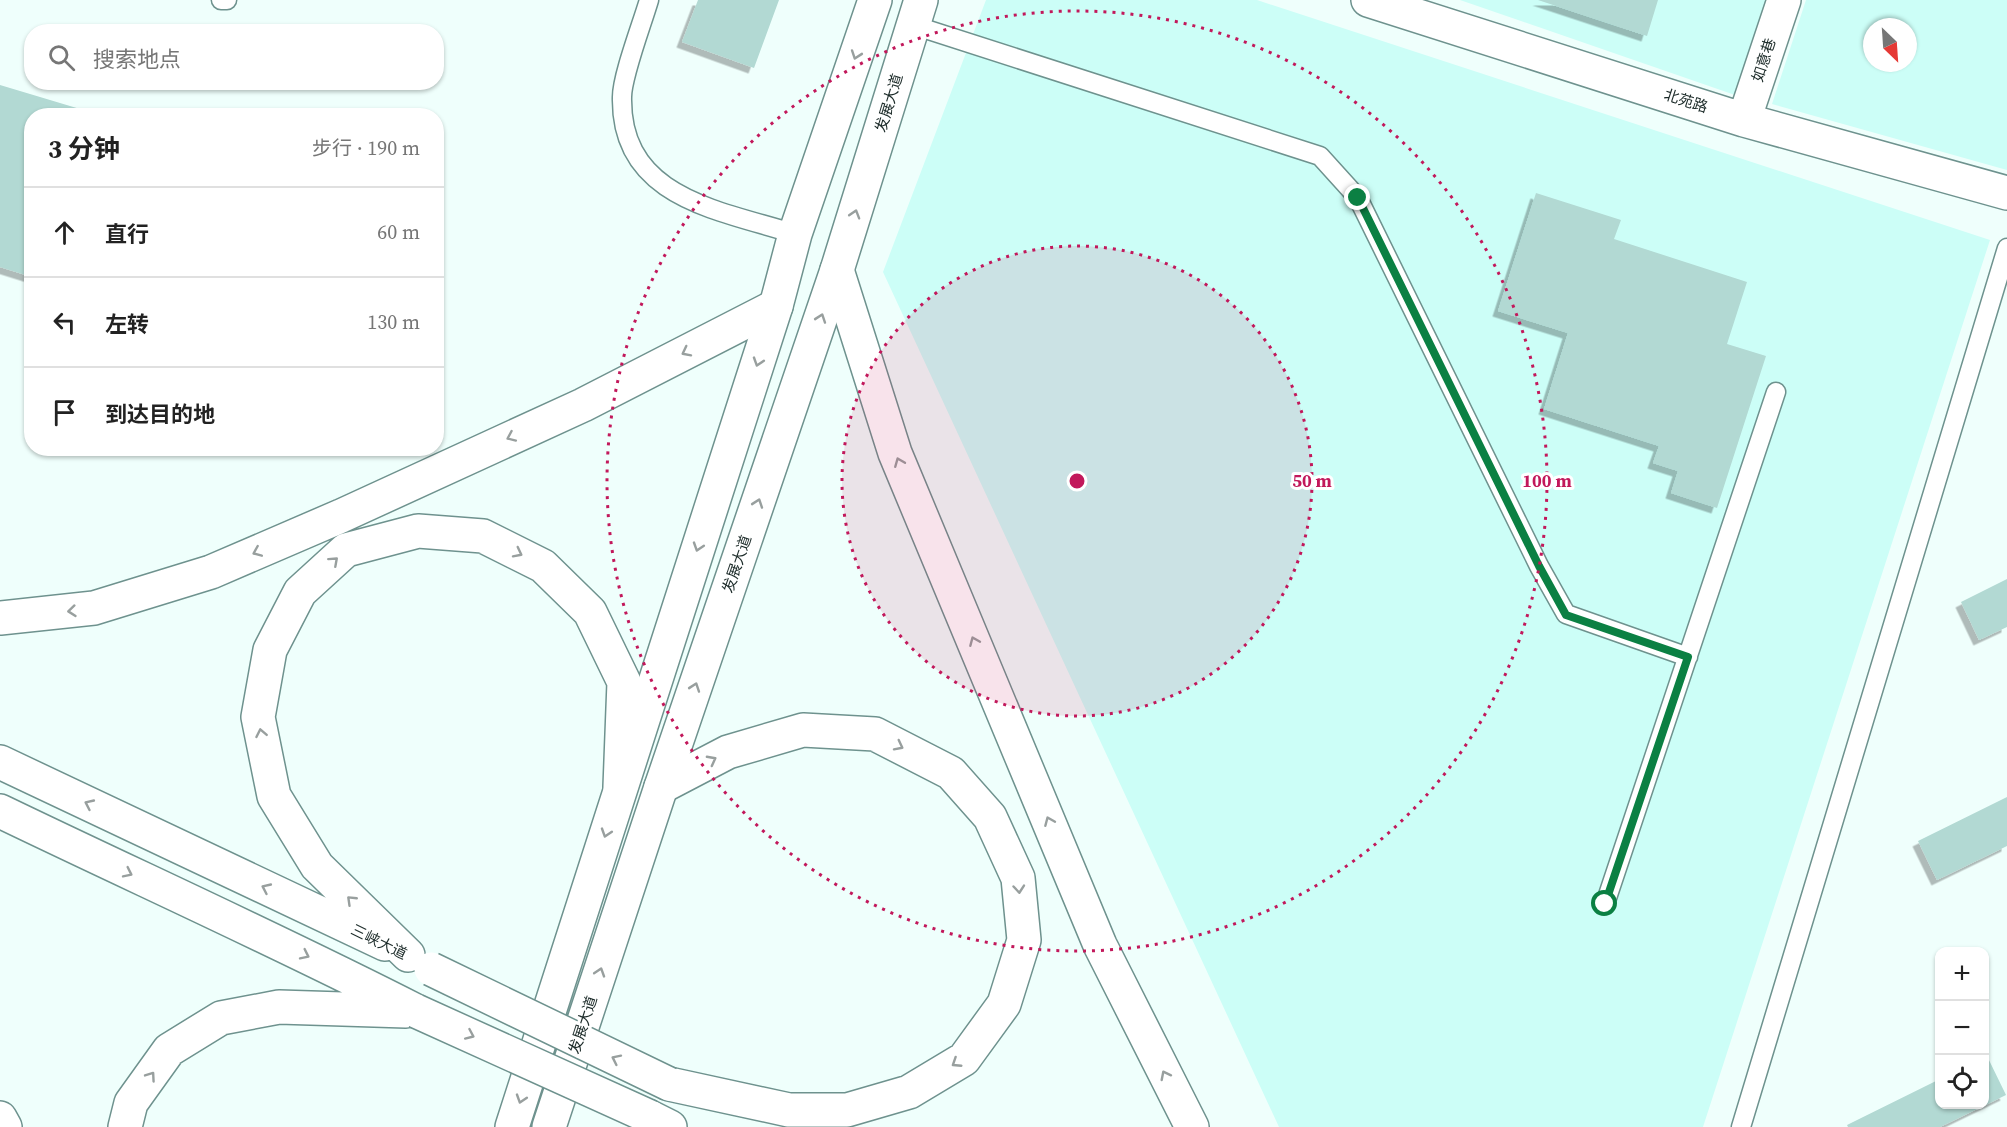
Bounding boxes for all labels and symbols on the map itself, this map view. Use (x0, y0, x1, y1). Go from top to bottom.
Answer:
north arrow (1863, 18, 1917, 72)
street label: 如意巷 (1747, 35, 1780, 84)
one-way arrow (851, 49, 864, 60)
street label: 发展大道 (870, 71, 907, 135)
street label: 北苑路 (1662, 84, 1711, 117)
route end (1344, 184, 1370, 210)
one-way arrow (848, 209, 860, 220)
one-way arrow (814, 313, 826, 324)
one-way arrow (682, 345, 693, 356)
one-way arrow (753, 356, 765, 367)
one-way arrow (506, 430, 517, 442)
one-way arrow (894, 457, 906, 468)
text: 50 m (1292, 468, 1332, 493)
text: 100 m (1522, 468, 1572, 493)
centre of rings (1067, 471, 1087, 491)
one-way arrow (751, 498, 763, 508)
street label: 发展大道 (717, 532, 756, 596)
one-way arrow (692, 541, 705, 552)
one-way arrow (252, 545, 263, 557)
one-way arrow (511, 546, 522, 558)
one-way arrow (327, 557, 338, 568)
one-way arrow (67, 604, 76, 617)
one-way arrow (969, 637, 981, 648)
one-way arrow (688, 682, 700, 693)
one-way arrow (255, 728, 268, 738)
one-way arrow (893, 739, 904, 750)
one-way arrow (706, 756, 717, 767)
one-way arrow (85, 800, 96, 812)
one-way arrow (1044, 817, 1056, 828)
one-way arrow (600, 827, 613, 838)
one-way arrow (122, 866, 133, 877)
one-way arrow (261, 883, 272, 895)
one-way arrow (1012, 884, 1025, 893)
route start (1591, 890, 1617, 916)
one-way arrow (348, 896, 358, 907)
street label: 三峡大道 (348, 919, 411, 964)
one-way arrow (299, 947, 310, 959)
one-way arrow (593, 967, 605, 978)
street label: 发展大道 (563, 993, 602, 1057)
one-way arrow (463, 1028, 474, 1040)
one-way arrow (612, 1054, 623, 1066)
one-way arrow (952, 1056, 963, 1067)
one-way arrow (1161, 1070, 1173, 1081)
one-way arrow (144, 1071, 155, 1082)
one-way arrow (516, 1093, 528, 1104)

